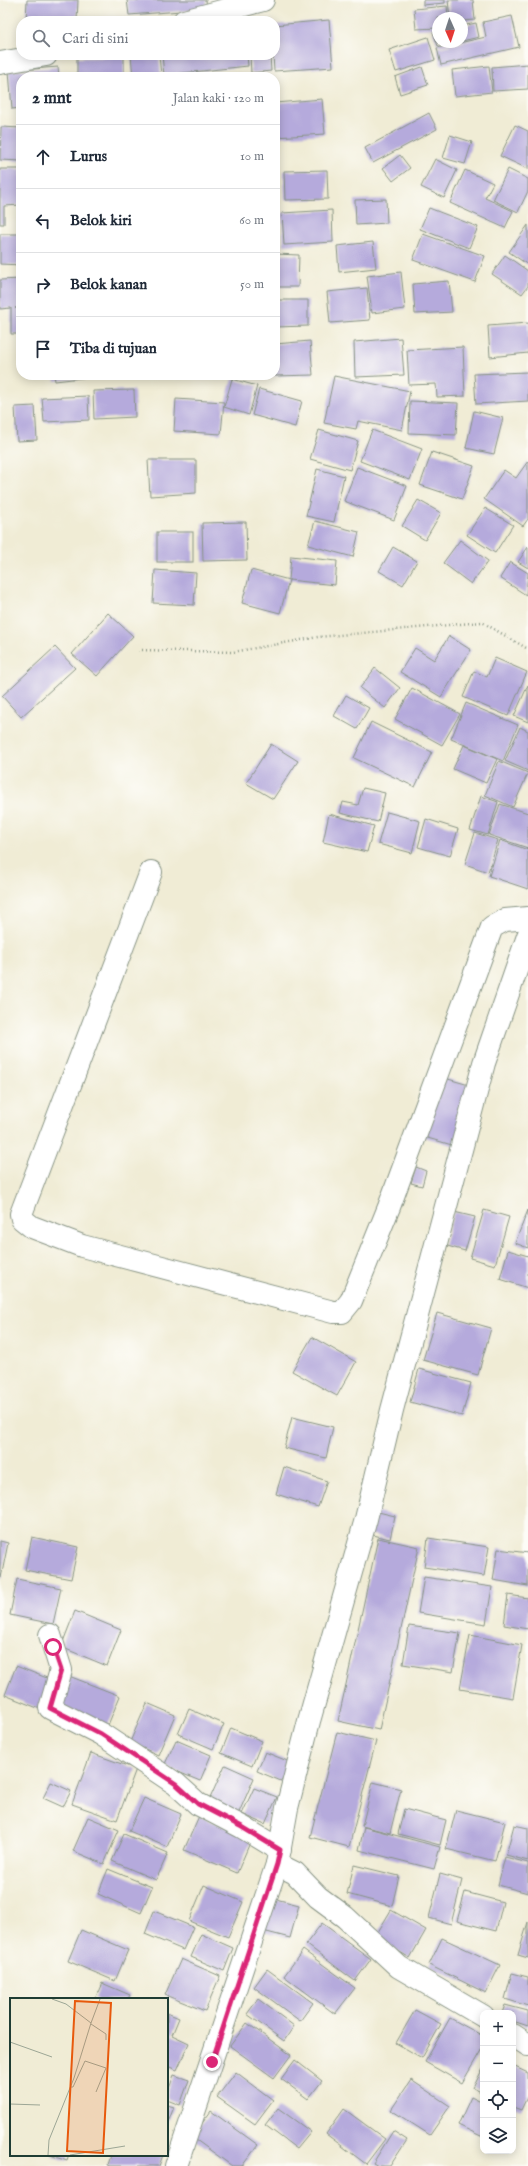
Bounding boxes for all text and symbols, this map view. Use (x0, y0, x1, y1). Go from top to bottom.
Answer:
north arrow (432, 12, 468, 48)
search box (16, 16, 280, 60)
icon: search (30, 27, 52, 49)
text: Cari di sini (62, 29, 129, 48)
text: 2 mnt (32, 88, 72, 109)
text: Jalan kaki · 120 m (173, 90, 264, 107)
icon: ahead (32, 146, 54, 168)
text: Lurus (70, 147, 107, 166)
text: 10 m (240, 148, 264, 165)
icon: left (32, 210, 54, 232)
text: Belok kiri (70, 211, 132, 230)
text: 60 m (239, 212, 264, 229)
icon: right (32, 274, 54, 296)
text: Belok kanan (70, 275, 147, 294)
text: 50 m (240, 276, 264, 293)
icon: arrive (32, 338, 54, 360)
text: Tiba di tujuan (70, 339, 157, 358)
route start (44, 1638, 62, 1656)
inset map (10, 1998, 168, 2156)
map controls (480, 2010, 516, 2154)
button: + (480, 2010, 516, 2046)
button: − (480, 2046, 516, 2082)
route end (203, 2053, 221, 2071)
button: locate (480, 2082, 516, 2118)
button: layers (480, 2118, 516, 2154)

